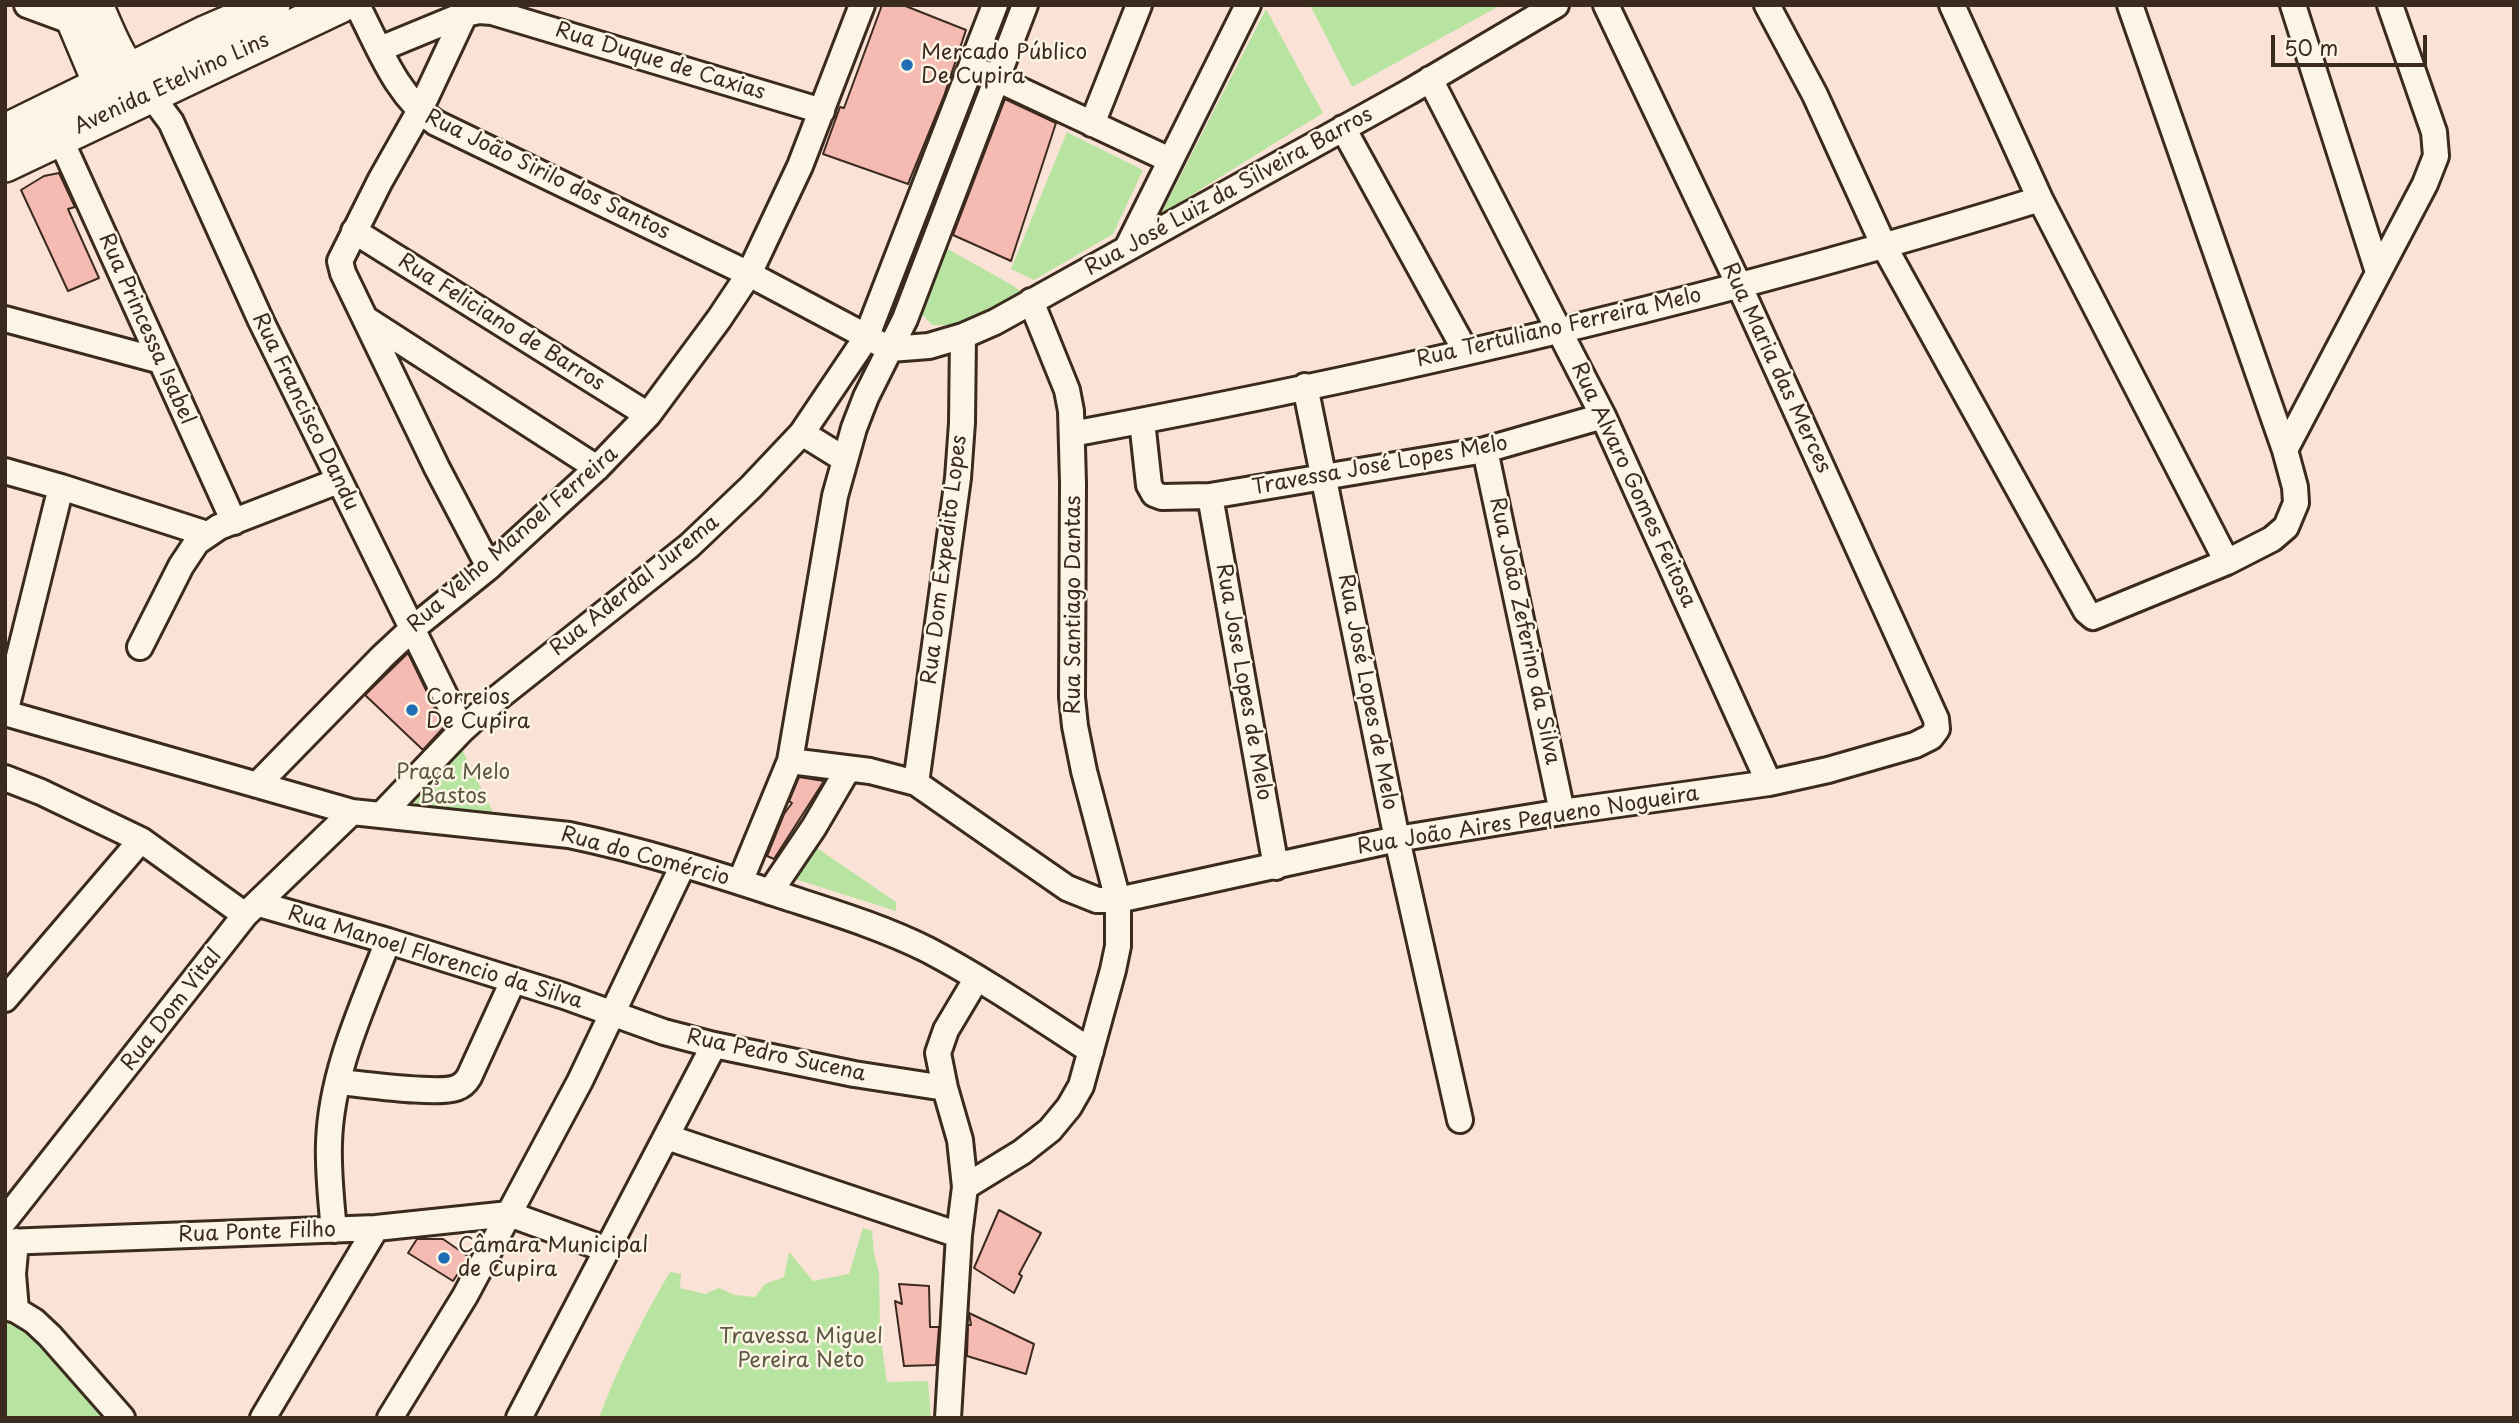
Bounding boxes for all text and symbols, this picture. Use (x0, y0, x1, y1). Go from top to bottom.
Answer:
street label: Rua Duque de Caxias (552, 18, 768, 106)
scale bar (2274, 21, 2430, 65)
street label: Avenida Etelvino Lins (71, 28, 273, 140)
text: 50 m (2284, 31, 2338, 63)
place label: Mercado Público De Cupira (921, 40, 1087, 90)
marker: Mercado Público De Cupira (899, 57, 915, 73)
street label: Rua José Luiz da Silveira Barros (1081, 102, 1377, 282)
street label: Rua João Sirilo dos Santos (421, 105, 673, 245)
street label: Rua Princessa Isabel (92, 229, 200, 429)
street label: Rua Feliciano de Barros (393, 249, 609, 397)
street label: Rua Maria das Merces (1716, 259, 1836, 477)
street label: Rua Tertuliano Ferreira Melo (1414, 283, 1704, 373)
street label: Rua Francisco Dandu (246, 309, 364, 515)
street label: Rua Alvaro Gomes Feitosa (1565, 358, 1701, 612)
street label: Travessa José Lopes Melo (1250, 431, 1510, 501)
street label: Rua Dom Expedito Lopes (917, 434, 973, 686)
street label: Rua Velho Manoel Ferreira (403, 442, 623, 638)
street label: Rua João Zeferino da Silva (1483, 495, 1565, 767)
street label: Rua Santiago Dantas (1061, 496, 1087, 714)
street label: Rua Aderdal Jurema (545, 510, 725, 662)
street label: Rua Jose Lopes de Melo (1210, 562, 1276, 802)
street label: Rua José Lopes de Melo (1332, 572, 1402, 812)
place label: Correios De Cupira (426, 685, 530, 735)
marker: Correios De Cupira (404, 702, 420, 718)
park label: Praça Melo Bastos (396, 760, 510, 810)
street label: Rua João Aires Pequeno Nogueira (1355, 782, 1701, 860)
street label: Rua do Comércio (558, 822, 732, 892)
street label: Rua Manoel Florencio da Silva (285, 901, 585, 1015)
street label: Rua Dom Vital (116, 944, 228, 1076)
street label: Rua Pedro Sucena (684, 1025, 868, 1087)
street label: Rua Ponte Filho (178, 1218, 336, 1248)
place label: Câmara Municipal de Cupira (458, 1233, 648, 1283)
marker: Câmara Municipal de Cupira (436, 1250, 452, 1266)
park label: Travessa Miguel Pereira Neto (719, 1324, 883, 1374)

